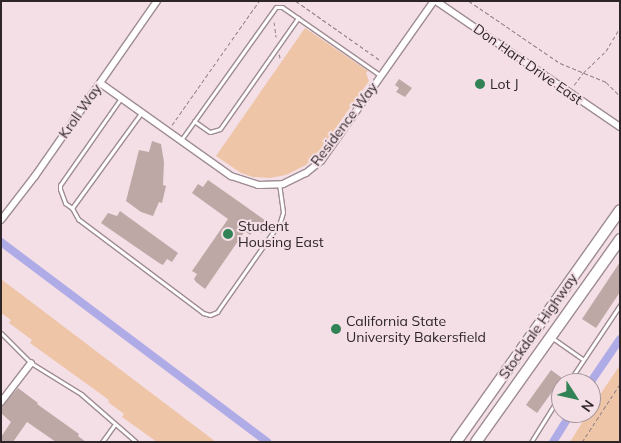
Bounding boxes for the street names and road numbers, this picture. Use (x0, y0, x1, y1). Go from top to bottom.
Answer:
street label: Don Hart Drive East (470, 20, 586, 108)
street label: Residence Way (307, 79, 381, 169)
street label: Kroll Way (55, 80, 105, 142)
street label: Stockdale Highway (495, 270, 581, 382)

